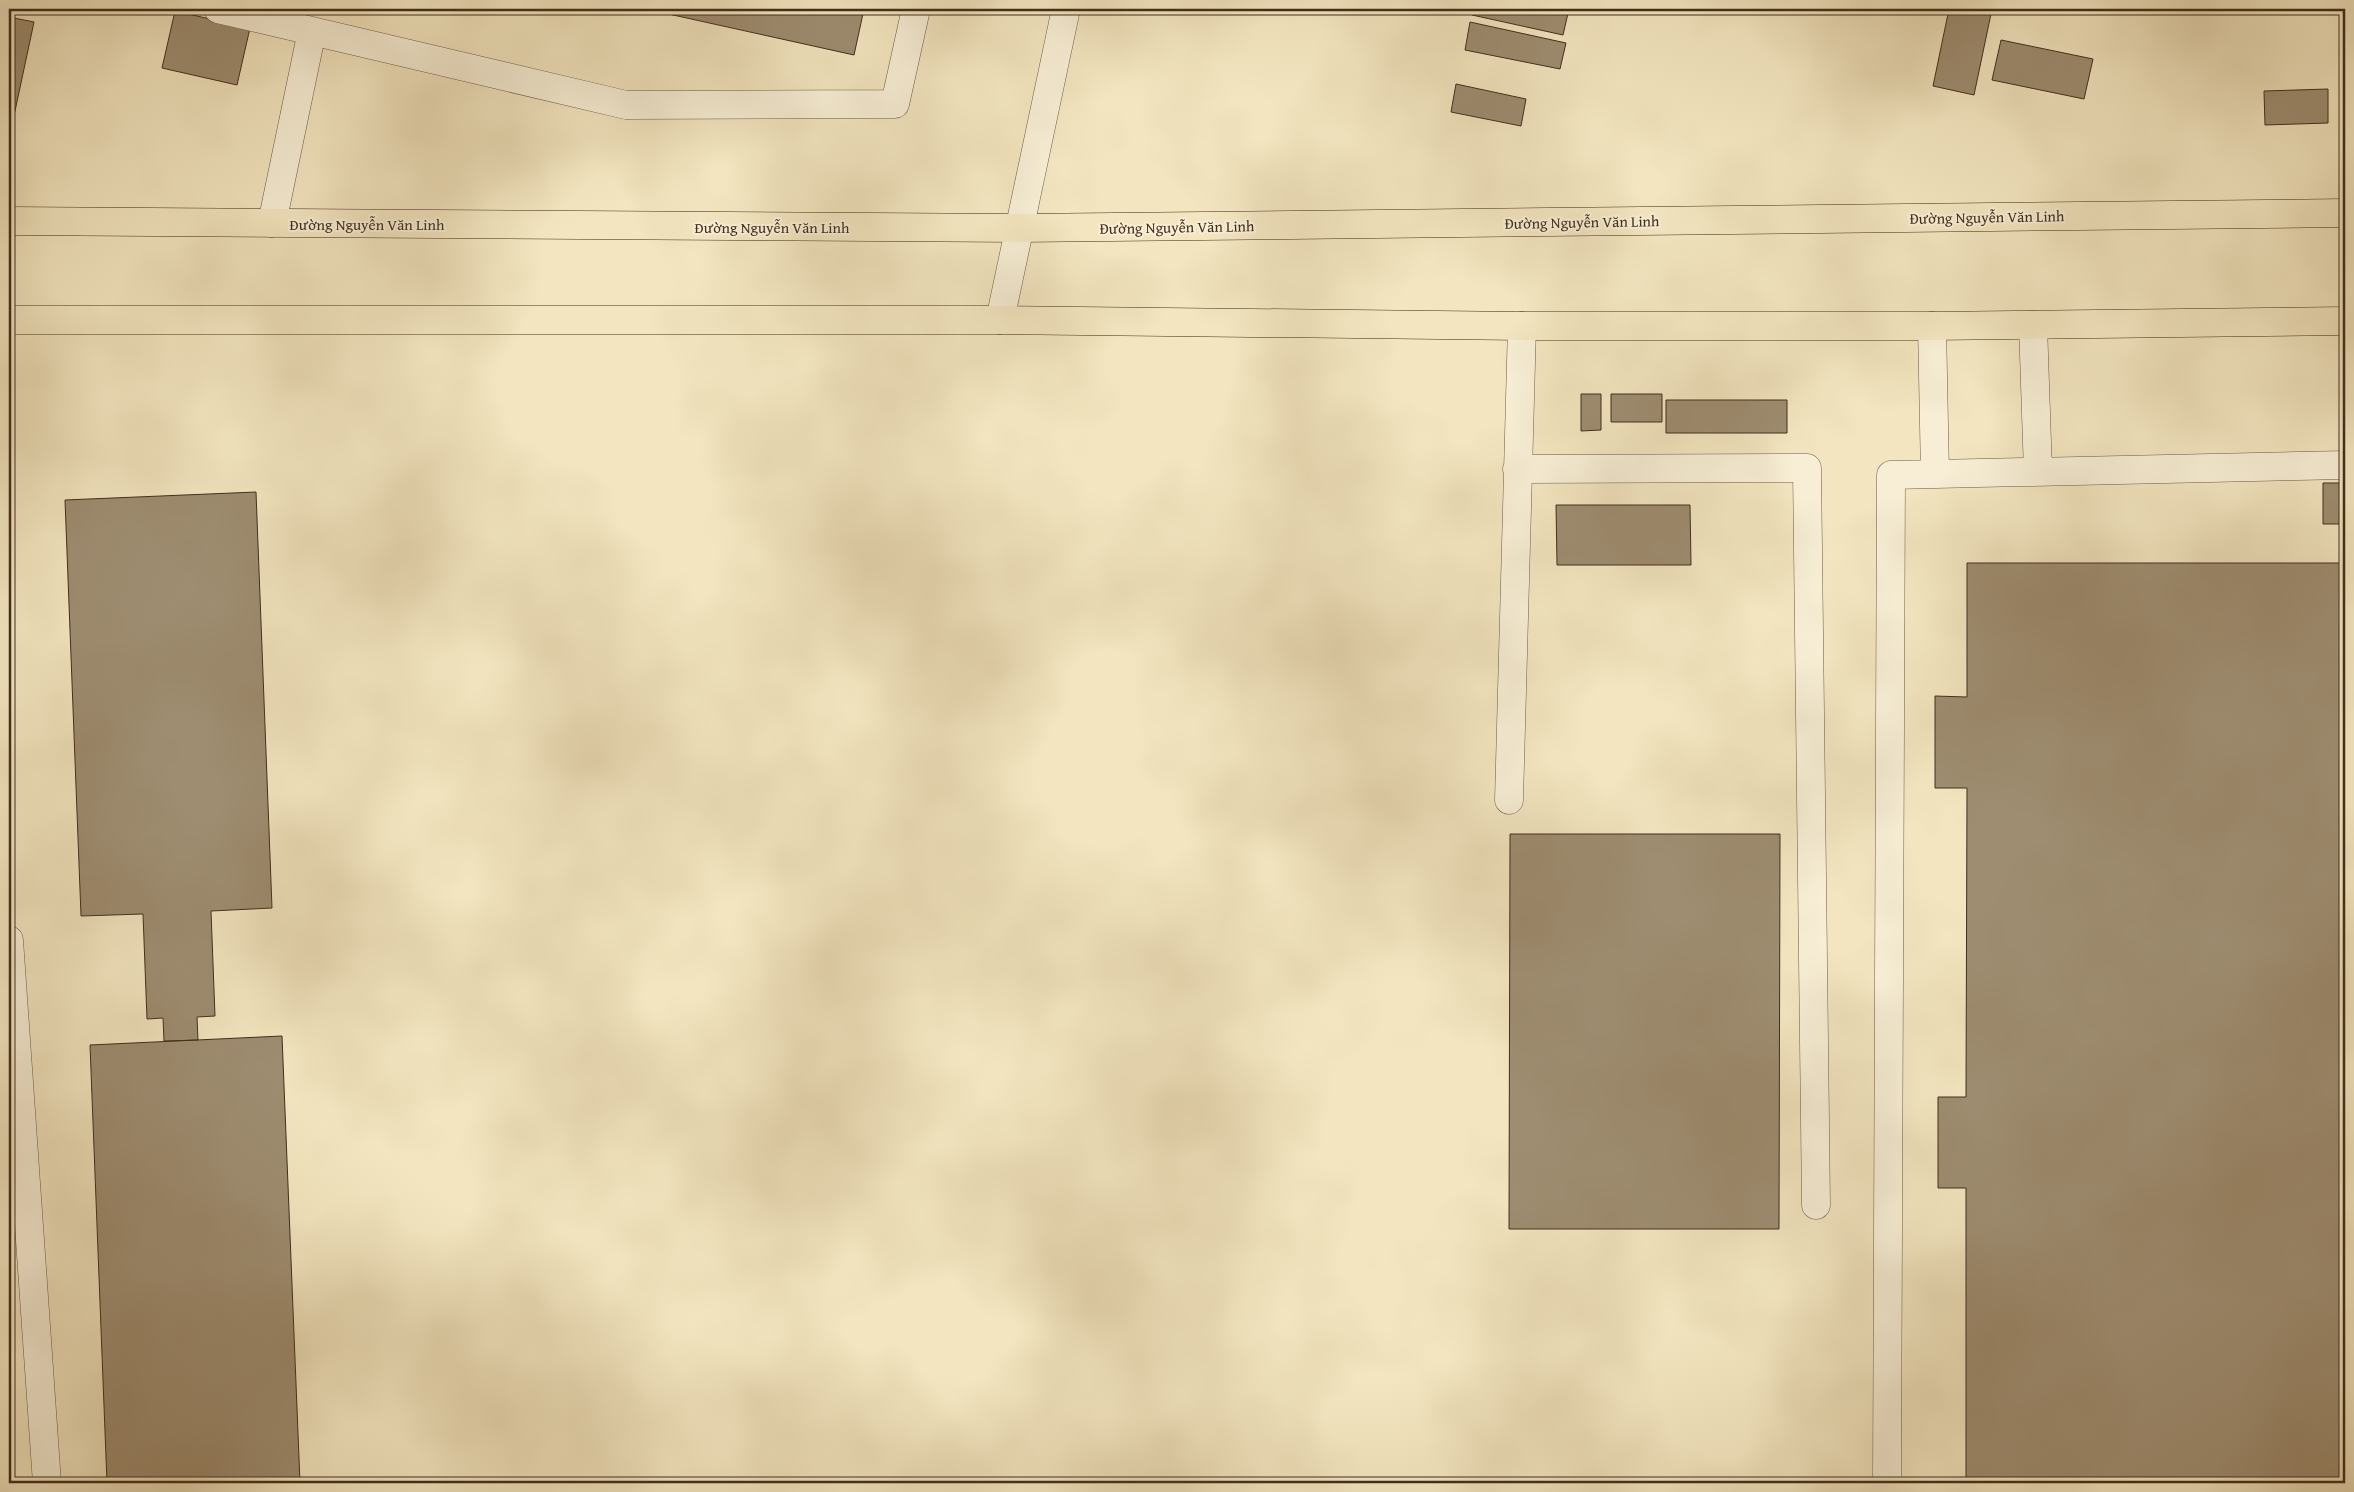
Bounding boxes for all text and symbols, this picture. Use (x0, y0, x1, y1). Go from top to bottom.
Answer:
street label: Đường Nguyễn Văn Linh (1909, 205, 2065, 229)
street label: Đường Nguyễn Văn Linh (1504, 210, 1660, 234)
street label: Đường Nguyễn Văn Linh (290, 214, 445, 235)
street label: Đường Nguyễn Văn Linh (1099, 215, 1255, 239)
street label: Đường Nguyễn Văn Linh (695, 217, 850, 238)

